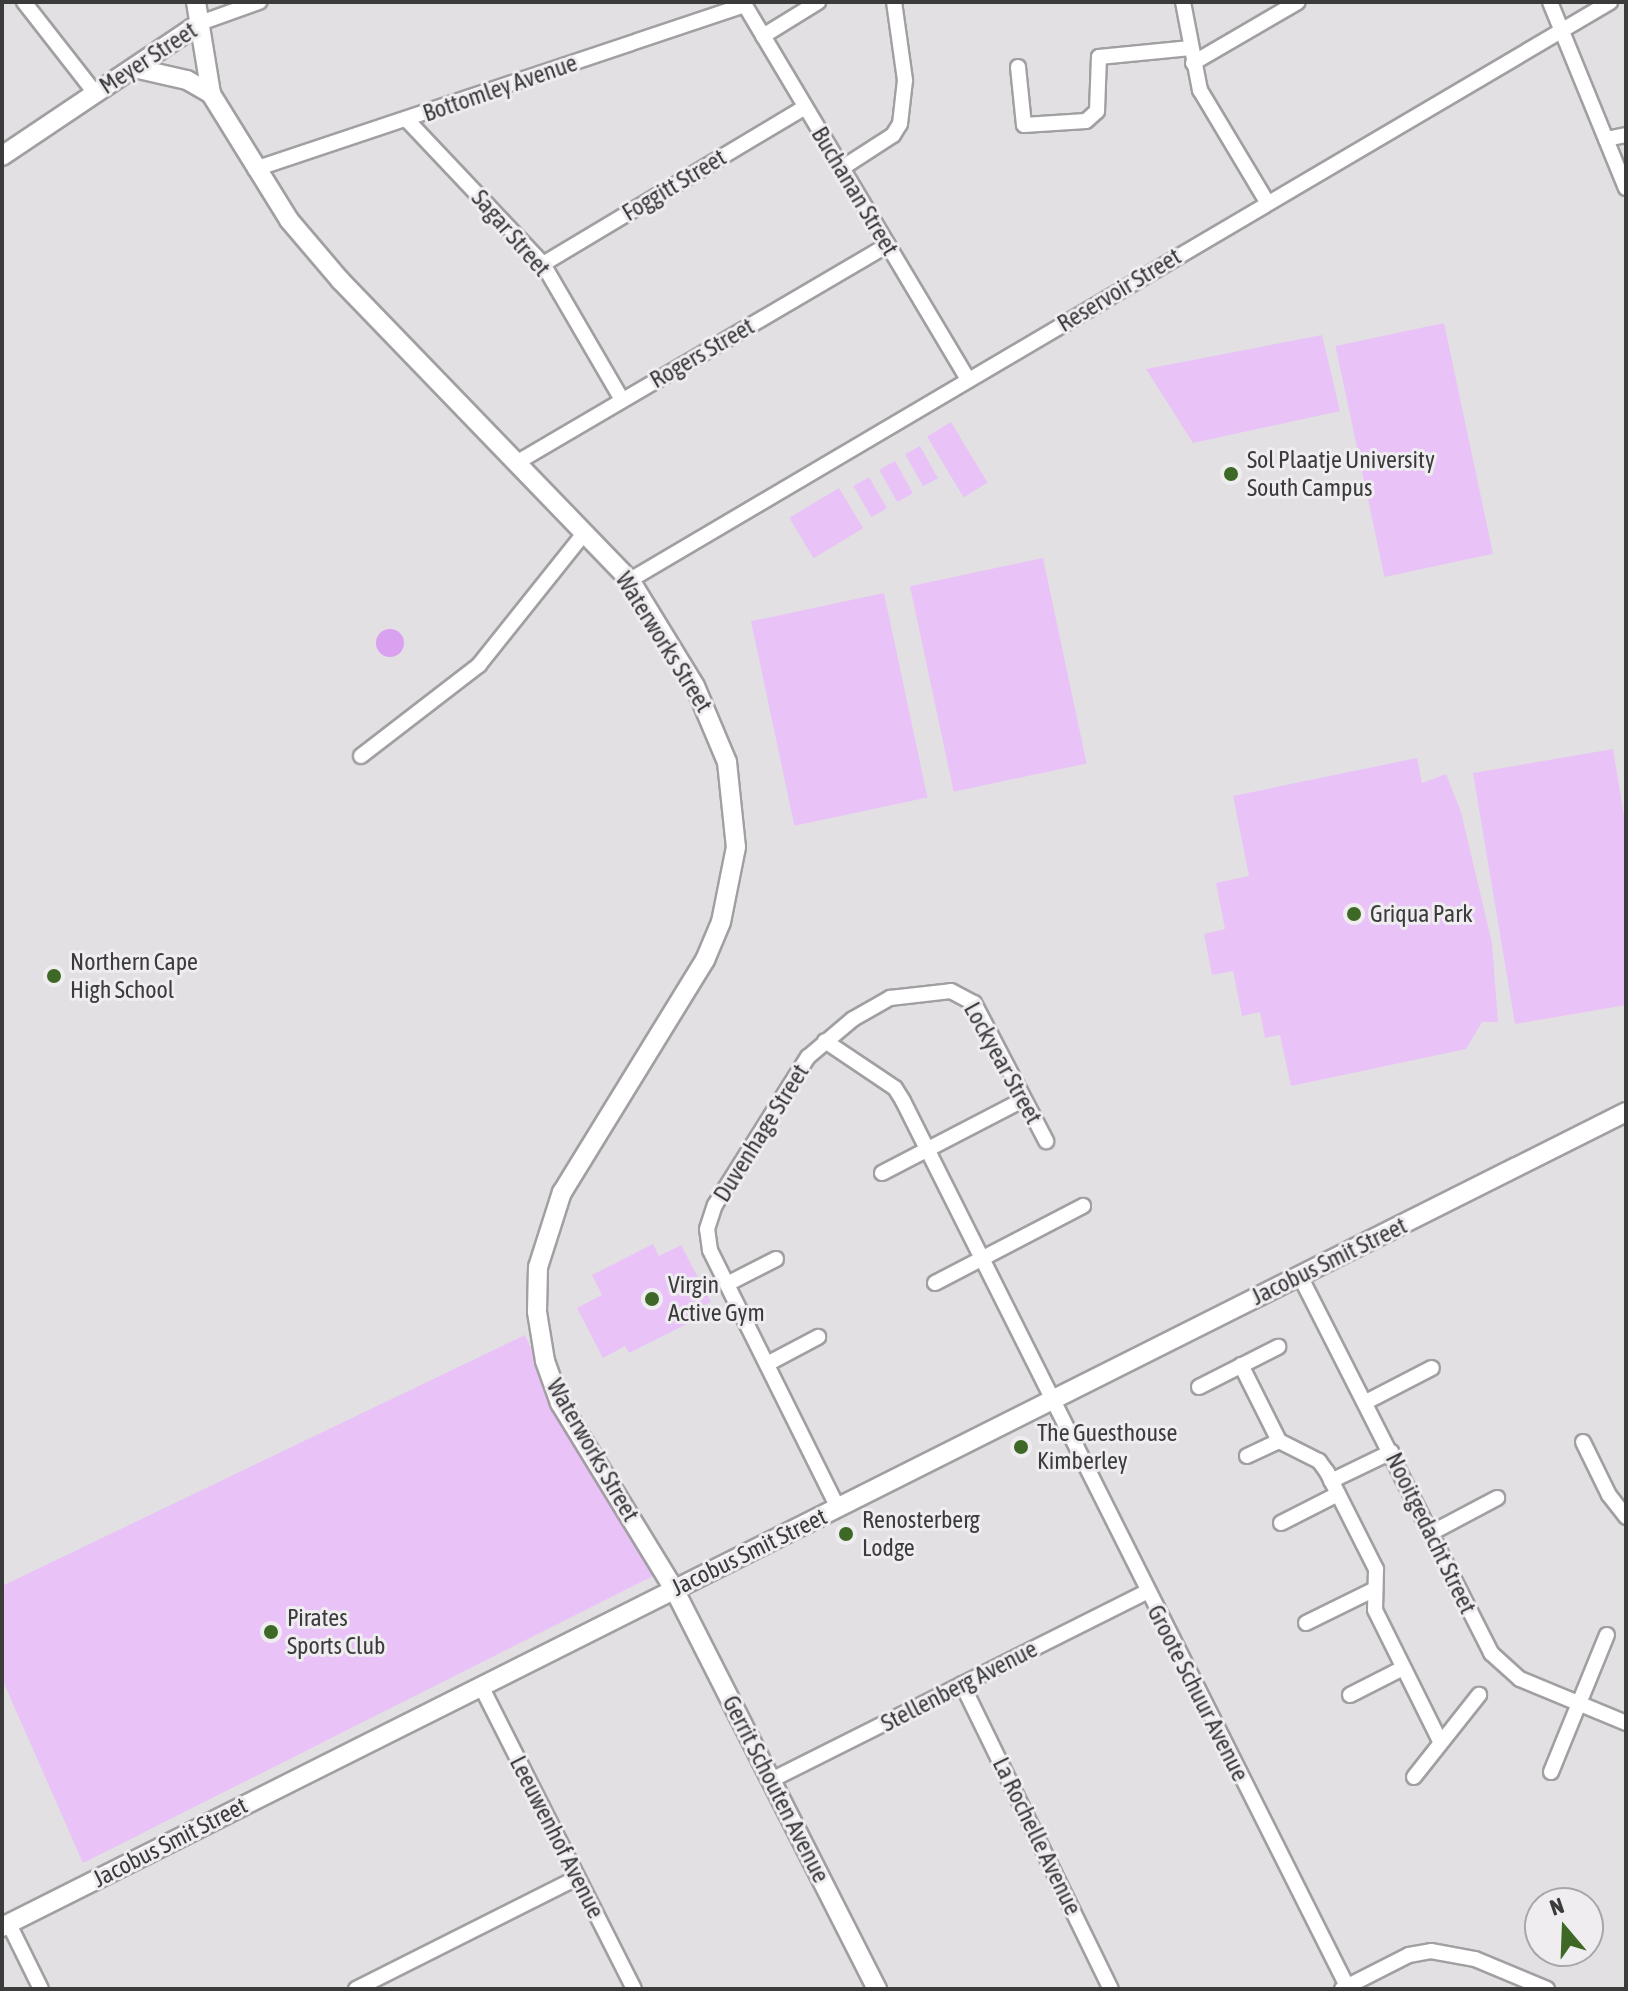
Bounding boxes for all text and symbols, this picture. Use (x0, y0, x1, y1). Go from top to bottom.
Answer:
street label: Meyer Street (94, 16, 202, 100)
street label: Bottomley Avenue (419, 48, 581, 128)
street label: Buchanan Street (805, 121, 905, 261)
street label: Foggitt Street (617, 143, 731, 227)
street label: Sagar Street (466, 184, 556, 282)
street label: Reservoir Street (1052, 242, 1186, 338)
street label: Rogers Street (645, 312, 759, 394)
place label: Sol Plaatje University South Campus (1247, 446, 1435, 502)
marker: Sol Plaatje University South Campus (1222, 465, 1240, 483)
street label: Waterworks Street (609, 567, 719, 717)
place label: Griqua Park (1370, 900, 1473, 928)
marker: Griqua Park (1345, 905, 1363, 923)
place label: Northern Cape High School (70, 948, 198, 1004)
marker: Northern Cape High School (45, 967, 63, 985)
street label: Lockyear Street (958, 997, 1048, 1129)
street label: Duvenhage Street (707, 1059, 815, 1207)
street label: Jacobus Smit Street (1247, 1211, 1411, 1311)
place label: Virgin Active Gym (668, 1271, 765, 1327)
marker: Virgin Active Gym (643, 1290, 661, 1308)
street label: Waterworks Street (541, 1374, 645, 1526)
place label: The Guesthouse Kimberley (1037, 1419, 1177, 1475)
marker: The Guesthouse Kimberley (1012, 1438, 1030, 1456)
street label: Nooitgedacht Street (1380, 1448, 1482, 1618)
street label: Jacobus Smit Street (667, 1502, 831, 1602)
place label: Renosterberg Lodge (862, 1506, 980, 1562)
marker: Renosterberg Lodge (837, 1525, 855, 1543)
street label: Groote Schuur Avenue (1141, 1600, 1255, 1786)
place label: Pirates Sports Club (287, 1604, 385, 1660)
marker: Pirates Sports Club (262, 1623, 280, 1641)
street label: Stellenberg Avenue (876, 1634, 1042, 1738)
street label: Gerrit Schouten Avenue (716, 1691, 836, 1887)
street label: Leeuwenhof Avenue (504, 1751, 610, 1923)
street label: La Rochelle Avenue (986, 1753, 1088, 1919)
street label: Jacobus Smit Street (88, 1791, 252, 1893)
north arrow (1524, 1887, 1604, 1967)
text: N (1546, 1892, 1567, 1921)

